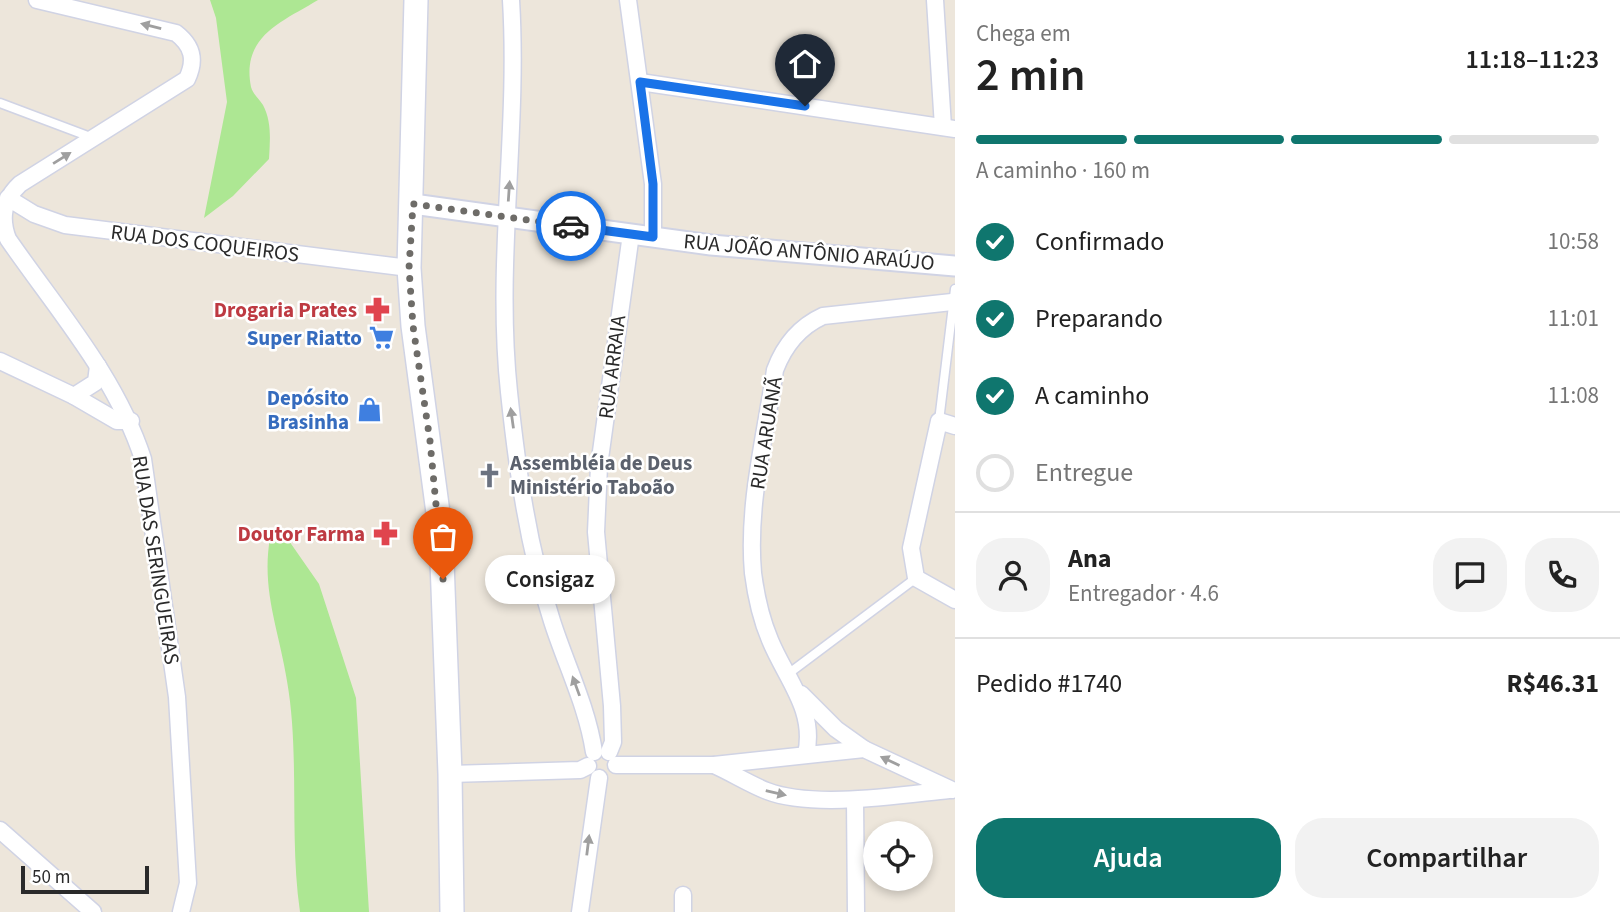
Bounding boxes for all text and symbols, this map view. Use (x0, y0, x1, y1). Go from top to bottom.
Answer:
text: Chega em (976, 17, 1071, 50)
one-way arrow (140, 20, 162, 31)
pin (775, 34, 835, 106)
text: 11:18–11:23 (1466, 41, 1599, 78)
text: 2 min (976, 43, 1085, 108)
icon: home (786, 45, 824, 83)
one-way arrow (52, 151, 72, 164)
text: A caminho · 160 m (976, 154, 1150, 187)
one-way arrow (504, 180, 515, 202)
courier (536, 191, 606, 261)
icon: car (552, 207, 590, 245)
street label: RUA DOS COQUEIROS (109, 217, 301, 269)
icon: check (976, 223, 1014, 261)
text: Confirmado (1035, 223, 1164, 260)
text: 10:58 (1548, 225, 1599, 258)
street label: RUA JOÃO ANTÔNIO ARAÚJO (682, 226, 936, 278)
place label: Drogaria Prates (214, 295, 357, 325)
pharmacy icon: Drogaria Prates (363, 296, 391, 324)
icon: check (976, 300, 1014, 338)
text: Preparando (1035, 300, 1163, 337)
text: 11:01 (1548, 302, 1599, 335)
street label: RUA ARRAIA (591, 313, 633, 421)
place label: Super Riatto (247, 323, 362, 353)
supermarket icon: Super Riatto (368, 324, 396, 352)
street label: RUA ARUANÃ (742, 374, 790, 492)
icon: check (976, 377, 1014, 415)
text: A caminho (1035, 377, 1149, 414)
text: 11:08 (1548, 379, 1599, 412)
place label: Depósito Brasinha (267, 383, 349, 437)
shop icon: Depósito Brasinha (355, 396, 383, 424)
one-way arrow (507, 407, 518, 429)
place label: Assembléia de Deus Ministério Taboão (509, 448, 692, 502)
street label: RUA DAS SERINGUEIRAS (125, 453, 187, 667)
text: Entregue (1035, 454, 1133, 491)
church icon: Assembléia de Deus Ministério Taboão (476, 461, 504, 489)
pin (413, 507, 473, 579)
icon: bag (424, 518, 462, 556)
place label: Doutor Farma (238, 519, 365, 549)
pharmacy icon: Doutor Farma (371, 520, 399, 548)
button: person (976, 538, 1050, 612)
button: chat (1433, 538, 1507, 612)
button: phone (1525, 538, 1599, 612)
text: Ana (1068, 540, 1111, 577)
callout: Consigaz (485, 554, 614, 604)
text: Consigaz (506, 563, 594, 596)
text: Entregador · 4.6 (1068, 577, 1219, 610)
text: Pedido #1740 (976, 665, 1122, 702)
text: R$46.31 (1507, 665, 1599, 702)
one-way arrow (570, 676, 581, 697)
one-way arrow (880, 755, 900, 767)
one-way arrow (765, 787, 787, 798)
button: Ajuda (976, 818, 1281, 898)
button: Compartilhar (1295, 818, 1599, 898)
map controls (863, 821, 933, 891)
button: locate (863, 821, 933, 891)
one-way arrow (583, 833, 594, 855)
scale bar (21, 863, 149, 895)
text: 50 m (32, 864, 70, 891)

